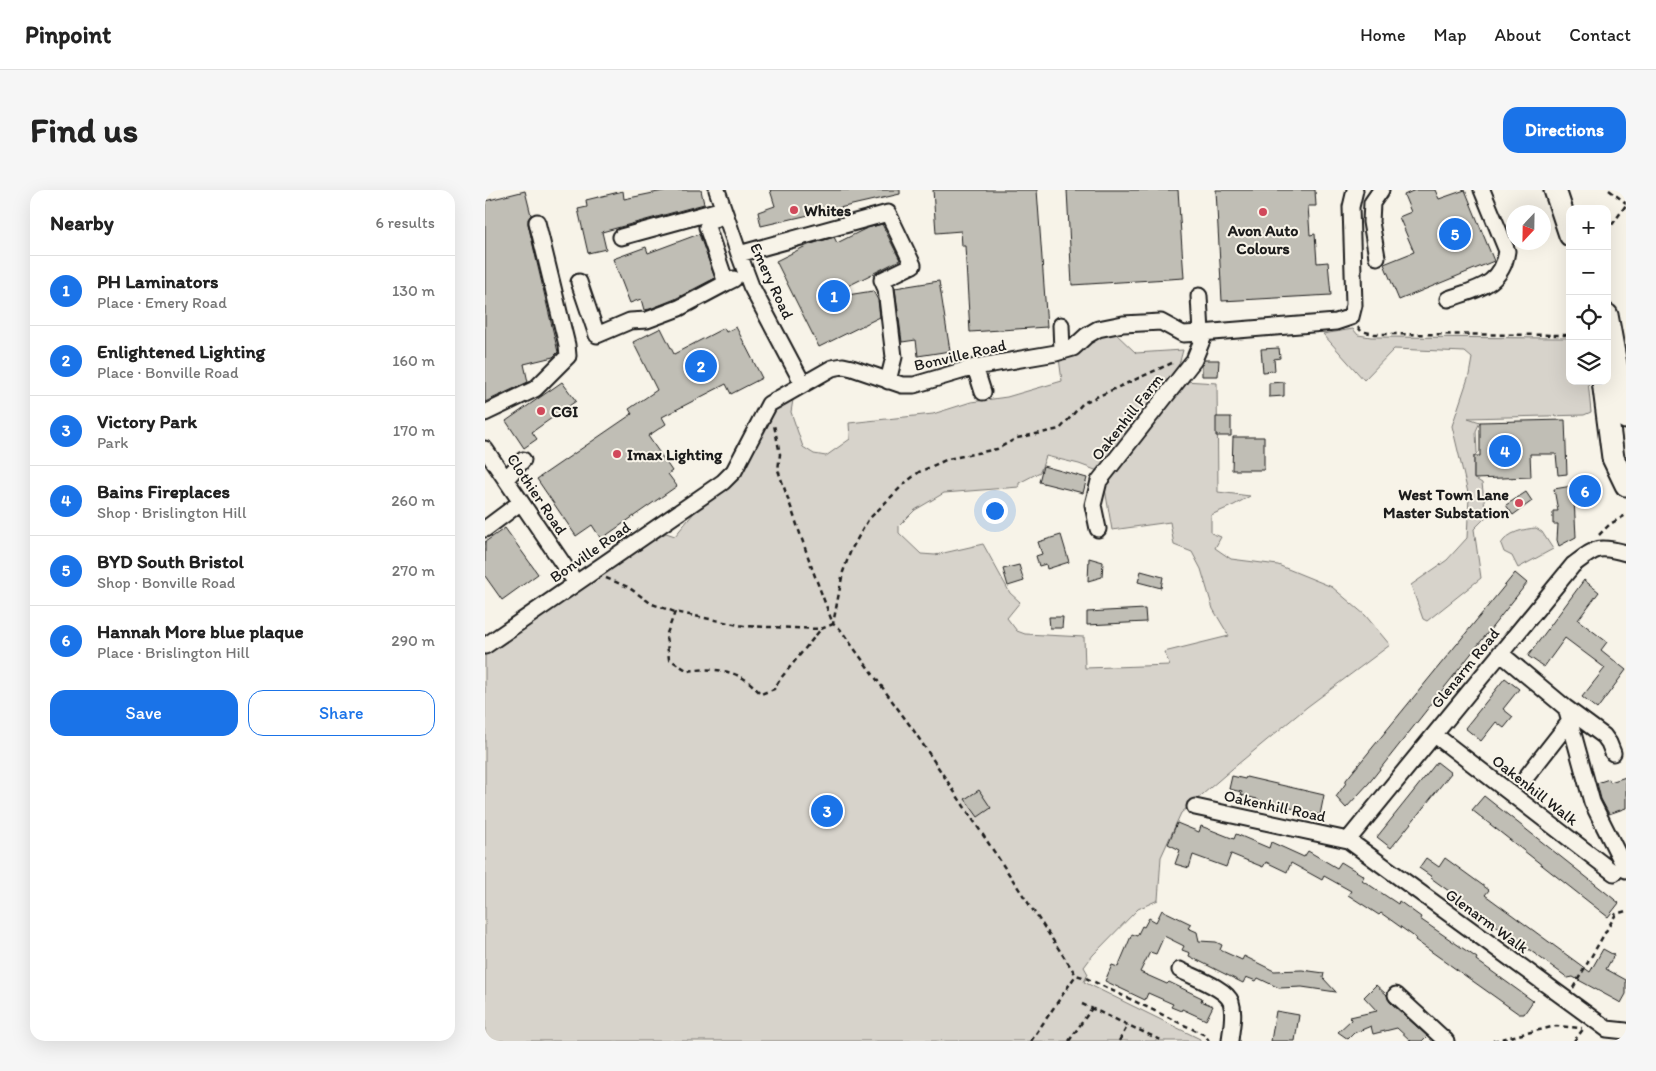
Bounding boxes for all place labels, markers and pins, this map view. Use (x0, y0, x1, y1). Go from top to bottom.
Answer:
place label: Whites (804, 201, 851, 220)
marker: Whites (788, 204, 800, 216)
marker: Avon Auto Colours (1257, 206, 1269, 218)
pin: 5 (1439, 215, 1471, 253)
place label: Avon Auto Colours (1227, 221, 1298, 258)
pin: 1 (818, 277, 850, 315)
pin: 2 (685, 347, 717, 385)
place label: CGI (551, 402, 578, 421)
marker: CGI (535, 405, 547, 417)
pin: 4 (1489, 432, 1521, 470)
place label: Imax Lighting (627, 445, 723, 465)
marker: Imax Lighting (611, 448, 623, 460)
pin: 6 (1569, 472, 1601, 510)
place label: West Town Lane Master Substation (1383, 485, 1509, 522)
marker: West Town Lane Master Substation (1513, 497, 1525, 509)
pin: 3 (811, 792, 843, 830)

